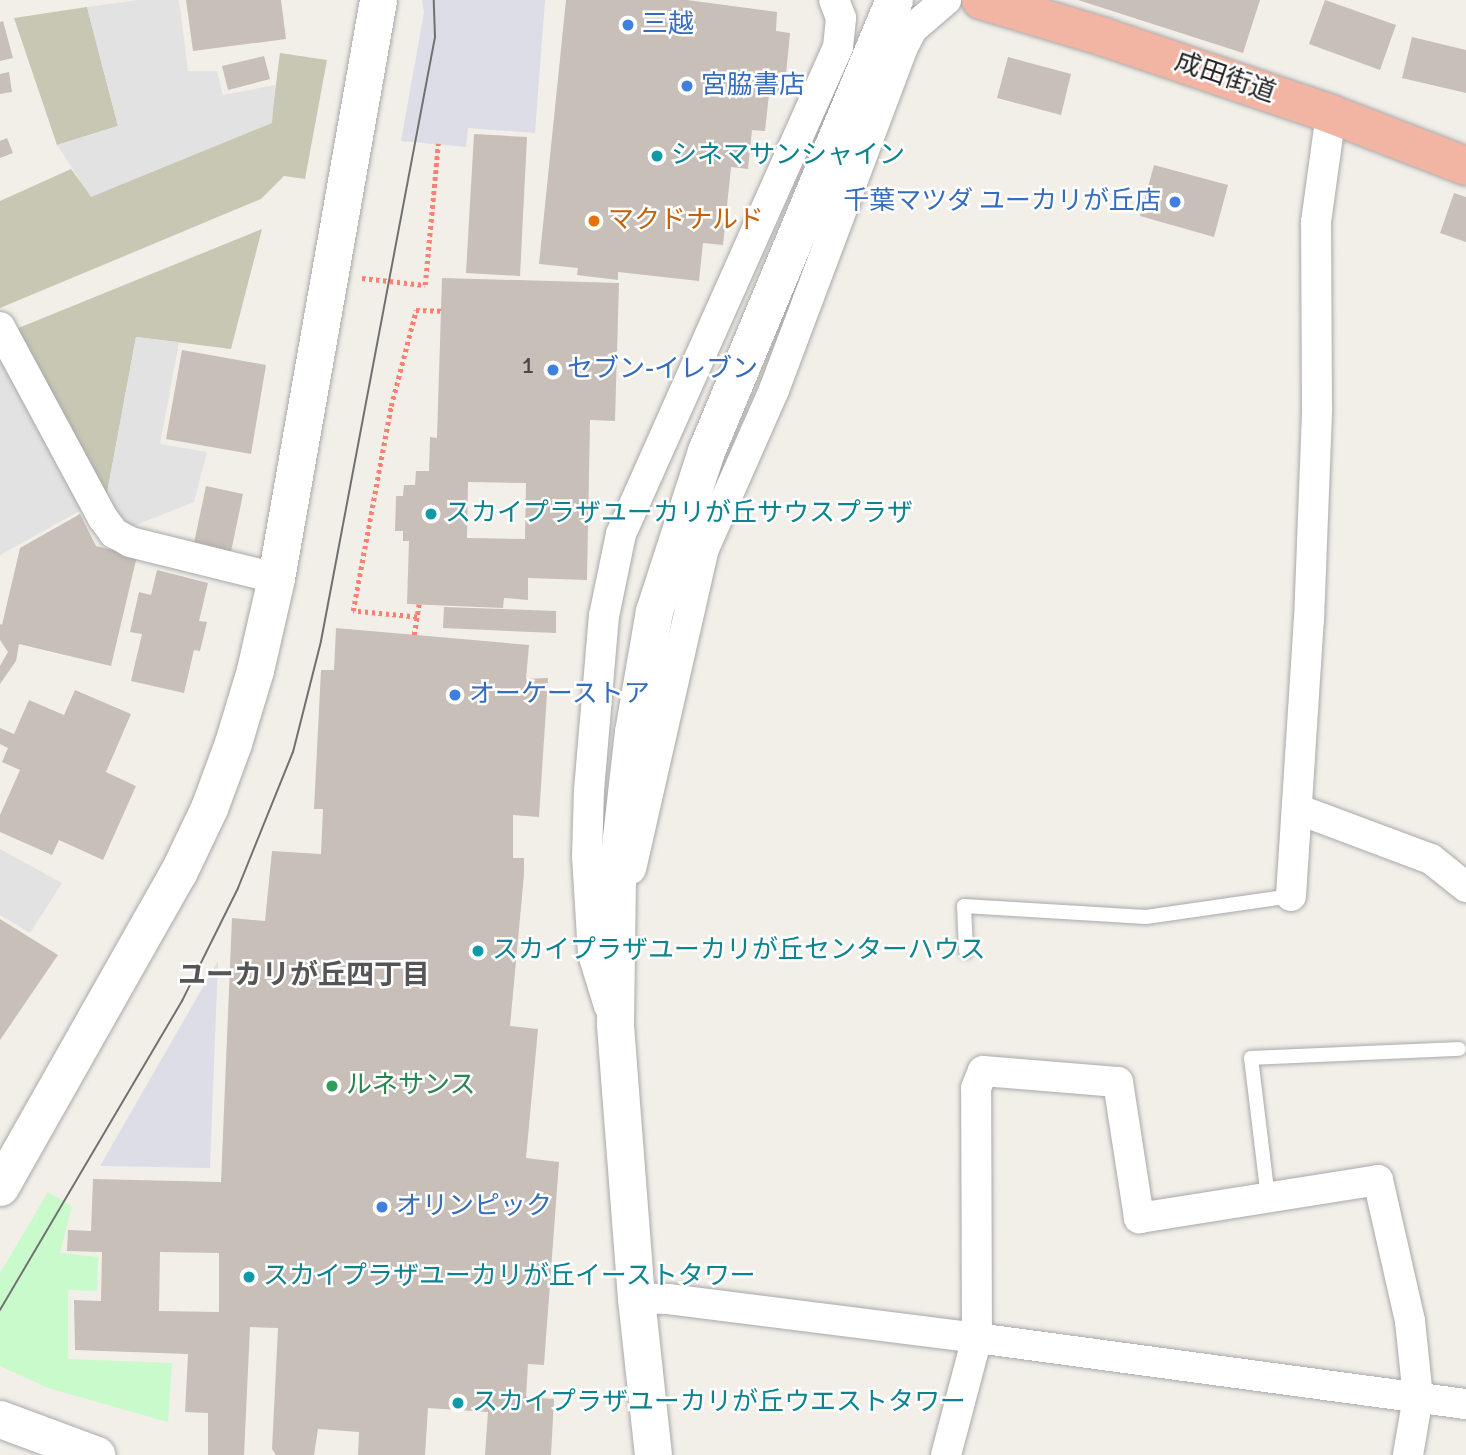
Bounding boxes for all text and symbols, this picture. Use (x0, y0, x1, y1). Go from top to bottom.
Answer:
place label: 三越 (642, 9, 694, 41)
marker: 三越 (620, 17, 636, 33)
street label: 成田街道 (1171, 46, 1279, 110)
place label: 宮脇書店 (701, 70, 805, 102)
marker: 宮脇書店 (679, 78, 695, 94)
place label: シネマサンシャイン (671, 140, 905, 172)
marker: シネマサンシャイン (649, 148, 665, 164)
place label: 千葉マツダ ユーカリが丘店 (843, 186, 1161, 218)
marker: 千葉マツダ ユーカリが丘店 (1167, 194, 1183, 210)
place label: マクドナルド (608, 205, 764, 237)
marker: マクドナルド (586, 213, 602, 229)
house number: 1 (522, 352, 534, 380)
place label: セブン-イレブン (567, 354, 758, 386)
marker: セブン-イレブン (545, 362, 561, 378)
place label: スカイプラザユーカリが丘サウスプラザ (445, 498, 913, 530)
marker: スカイプラザユーカリが丘サウスプラザ (423, 506, 439, 522)
place label: オーケーストア (469, 679, 651, 711)
marker: オーケーストア (447, 687, 463, 703)
place label: スカイプラザユーカリが丘センターハウス (492, 935, 986, 967)
marker: スカイプラザユーカリが丘センターハウス (470, 943, 486, 959)
district label: ユーカリが丘四丁目 (178, 958, 430, 992)
place label: ルネサンス (346, 1070, 476, 1102)
marker: ルネサンス (324, 1078, 340, 1094)
place label: オリンピック (396, 1191, 552, 1223)
marker: オリンピック (374, 1199, 390, 1215)
place label: スカイプラザユーカリが丘イーストタワー (263, 1261, 757, 1293)
marker: スカイプラザユーカリが丘イーストタワー (241, 1269, 257, 1285)
place label: スカイプラザユーカリが丘ウエストタワー (472, 1387, 966, 1419)
marker: スカイプラザユーカリが丘ウエストタワー (450, 1395, 466, 1411)

